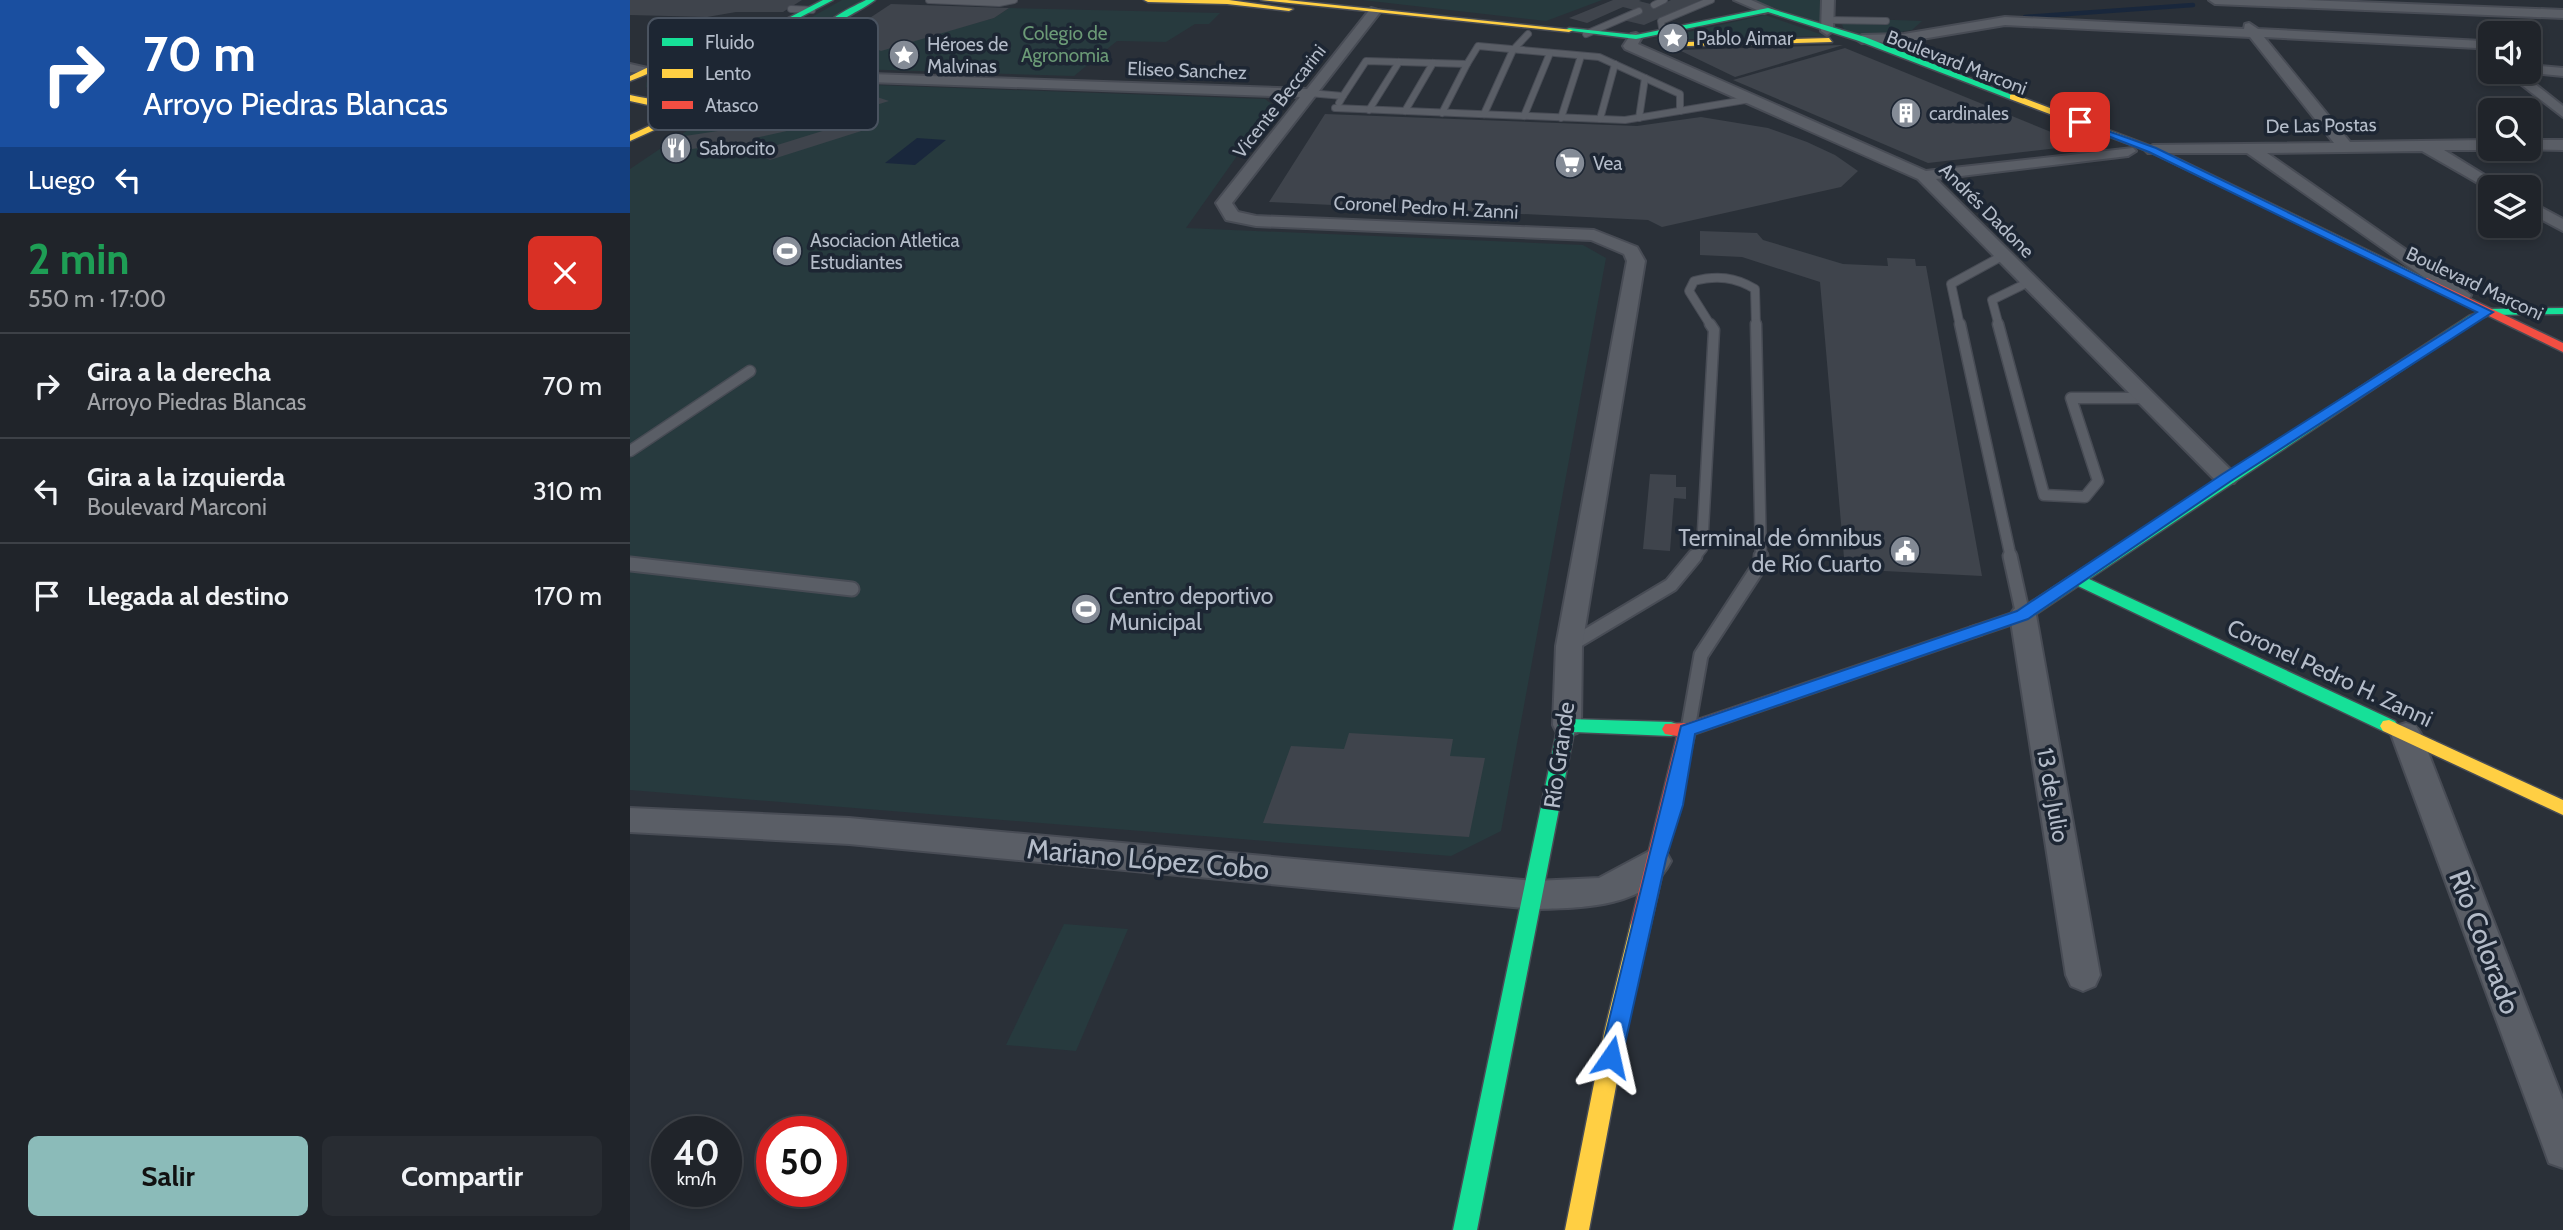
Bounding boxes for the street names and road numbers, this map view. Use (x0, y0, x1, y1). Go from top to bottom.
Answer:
street label: Boulevard Marconi (1883, 25, 2030, 100)
street label: Vicente Beccarini (1228, 40, 1331, 163)
street label: Eliseo Sanchez (1127, 57, 1247, 84)
street label: De Las Postas (2265, 113, 2377, 138)
street label: Andrés Dadone (1934, 158, 2039, 263)
street label: Coronel Pedro H. Zanni (1333, 191, 1519, 224)
street label: Boulevard Marconi (2403, 242, 2547, 325)
street label: Coronel Pedro H. Zanni (2223, 613, 2437, 733)
street label: Río Grande (1538, 700, 1580, 810)
street label: 13 de Julio (2031, 746, 2075, 844)
street label: Mariano López Cobo (1025, 831, 1271, 887)
street label: Río Colorado (2442, 865, 2528, 1019)

